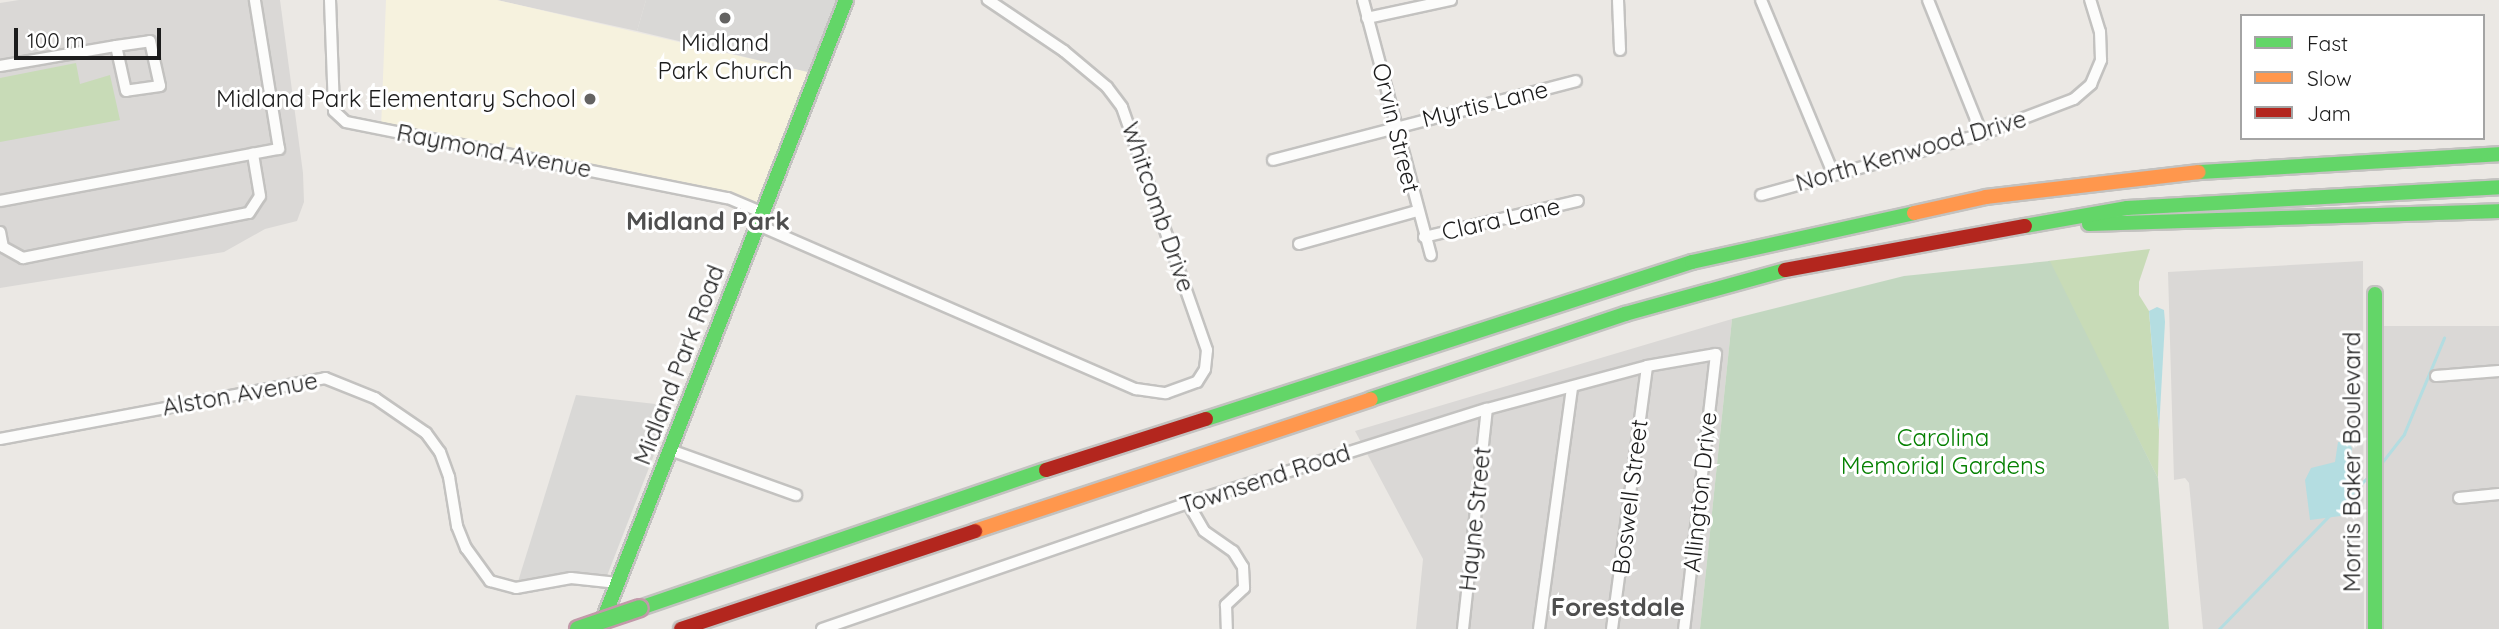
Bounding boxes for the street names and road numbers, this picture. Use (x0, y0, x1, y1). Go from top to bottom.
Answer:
street label: Orvin Street (1366, 60, 1426, 196)
street label: Myrtis Lane (1419, 74, 1551, 134)
street label: North Kenwood Drive (1792, 104, 2030, 198)
street label: Raymond Avenue (394, 118, 594, 184)
street label: Whitcomb Drive (1115, 118, 1201, 296)
street label: Clara Lane (1439, 191, 1563, 247)
street label: Midland Park Road (628, 261, 730, 469)
street label: Morris Baker Boulevard (2338, 332, 2366, 592)
street label: Alston Avenue (160, 366, 320, 422)
street label: Allington Drive (1677, 410, 1723, 574)
street label: Boswell Street (1606, 418, 1654, 576)
street label: Townsend Road (1176, 438, 1354, 520)
street label: Hayne Street (1453, 445, 1497, 593)

